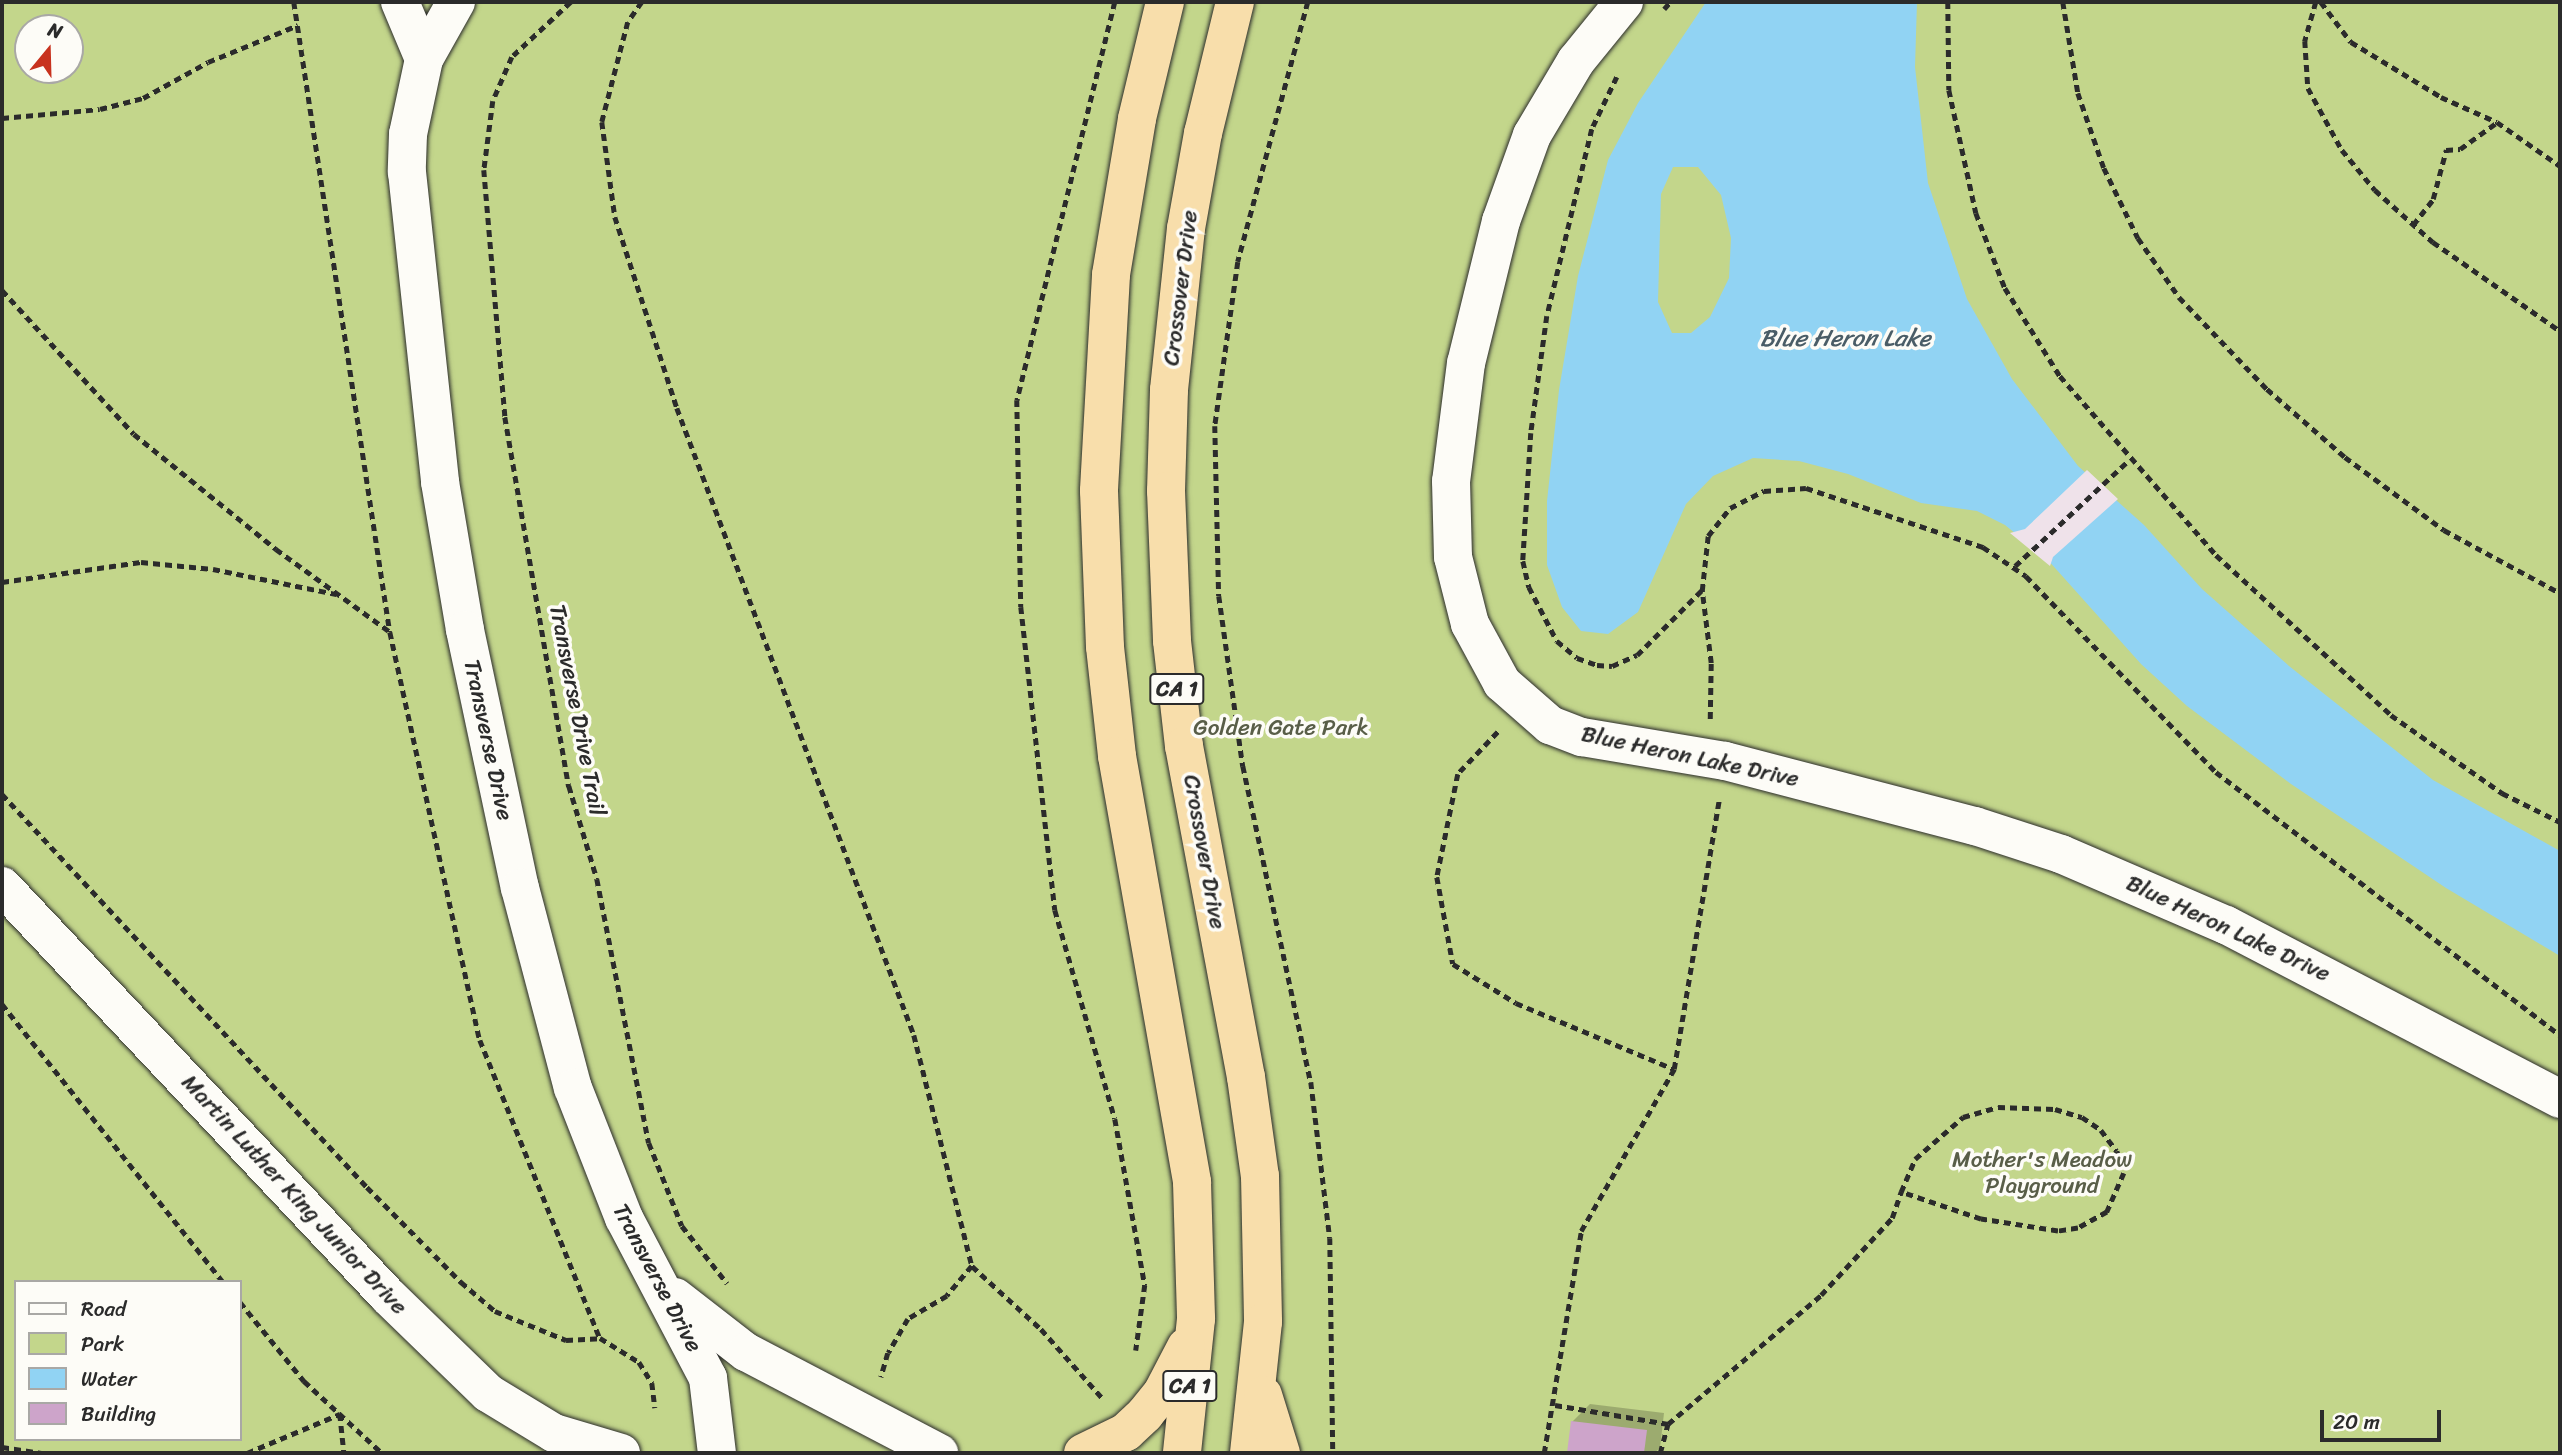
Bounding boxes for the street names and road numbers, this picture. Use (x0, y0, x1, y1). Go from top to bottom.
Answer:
street label: Crossover Drive (1158, 209, 1204, 367)
street label: Transverse Drive Trail (543, 602, 611, 818)
street label: Transverse Drive (457, 657, 519, 823)
road number: CA 1 (1149, 672, 1205, 706)
street label: Blue Heron Lake Drive (1578, 720, 1802, 794)
street label: Crossover Drive (1177, 773, 1231, 931)
street label: Blue Heron Lake Drive (2121, 869, 2335, 989)
street label: Martin Luther King Junior Drive (175, 1069, 413, 1321)
street label: Transverse Drive (606, 1199, 708, 1357)
road number: CA 1 (1162, 1368, 1218, 1404)

